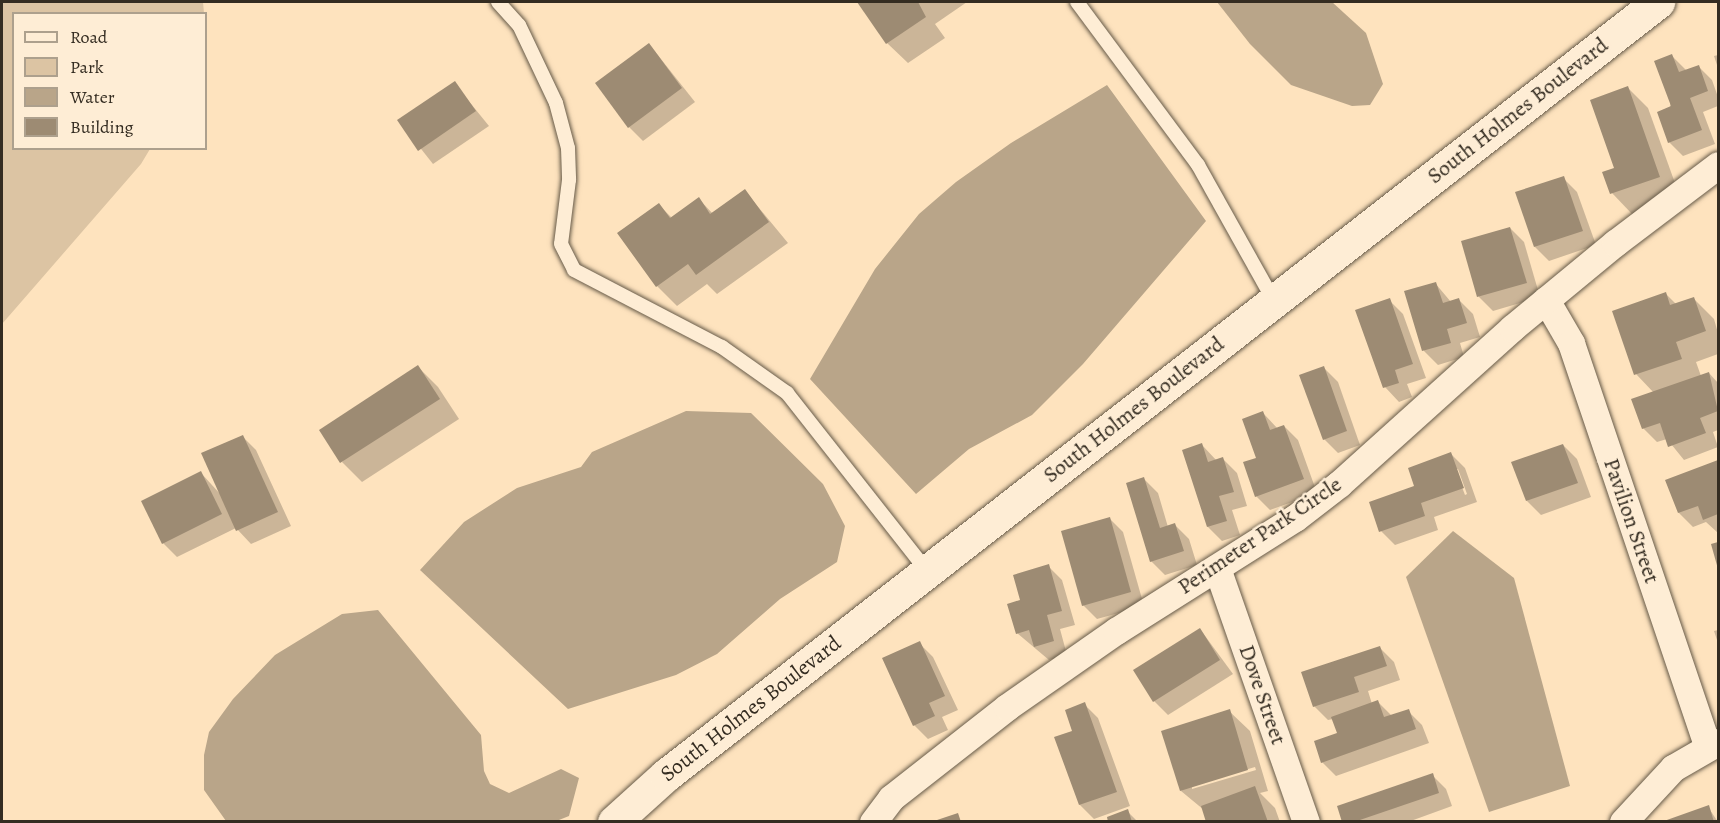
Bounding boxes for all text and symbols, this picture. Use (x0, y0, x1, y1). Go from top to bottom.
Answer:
legend (12, 12, 207, 150)
text: Road (70, 25, 107, 49)
street label: South Holmes Boulevard (1422, 32, 1614, 190)
text: Park (70, 55, 104, 79)
text: Water (70, 85, 115, 109)
text: Building (70, 115, 134, 139)
street label: South Holmes Boulevard (1038, 331, 1230, 489)
street label: Pavilion Street (1597, 455, 1665, 587)
street label: Perimeter Park Circle (1173, 471, 1347, 601)
street label: South Holmes Boulevard (655, 630, 847, 788)
street label: Dove Street (1233, 642, 1291, 748)

